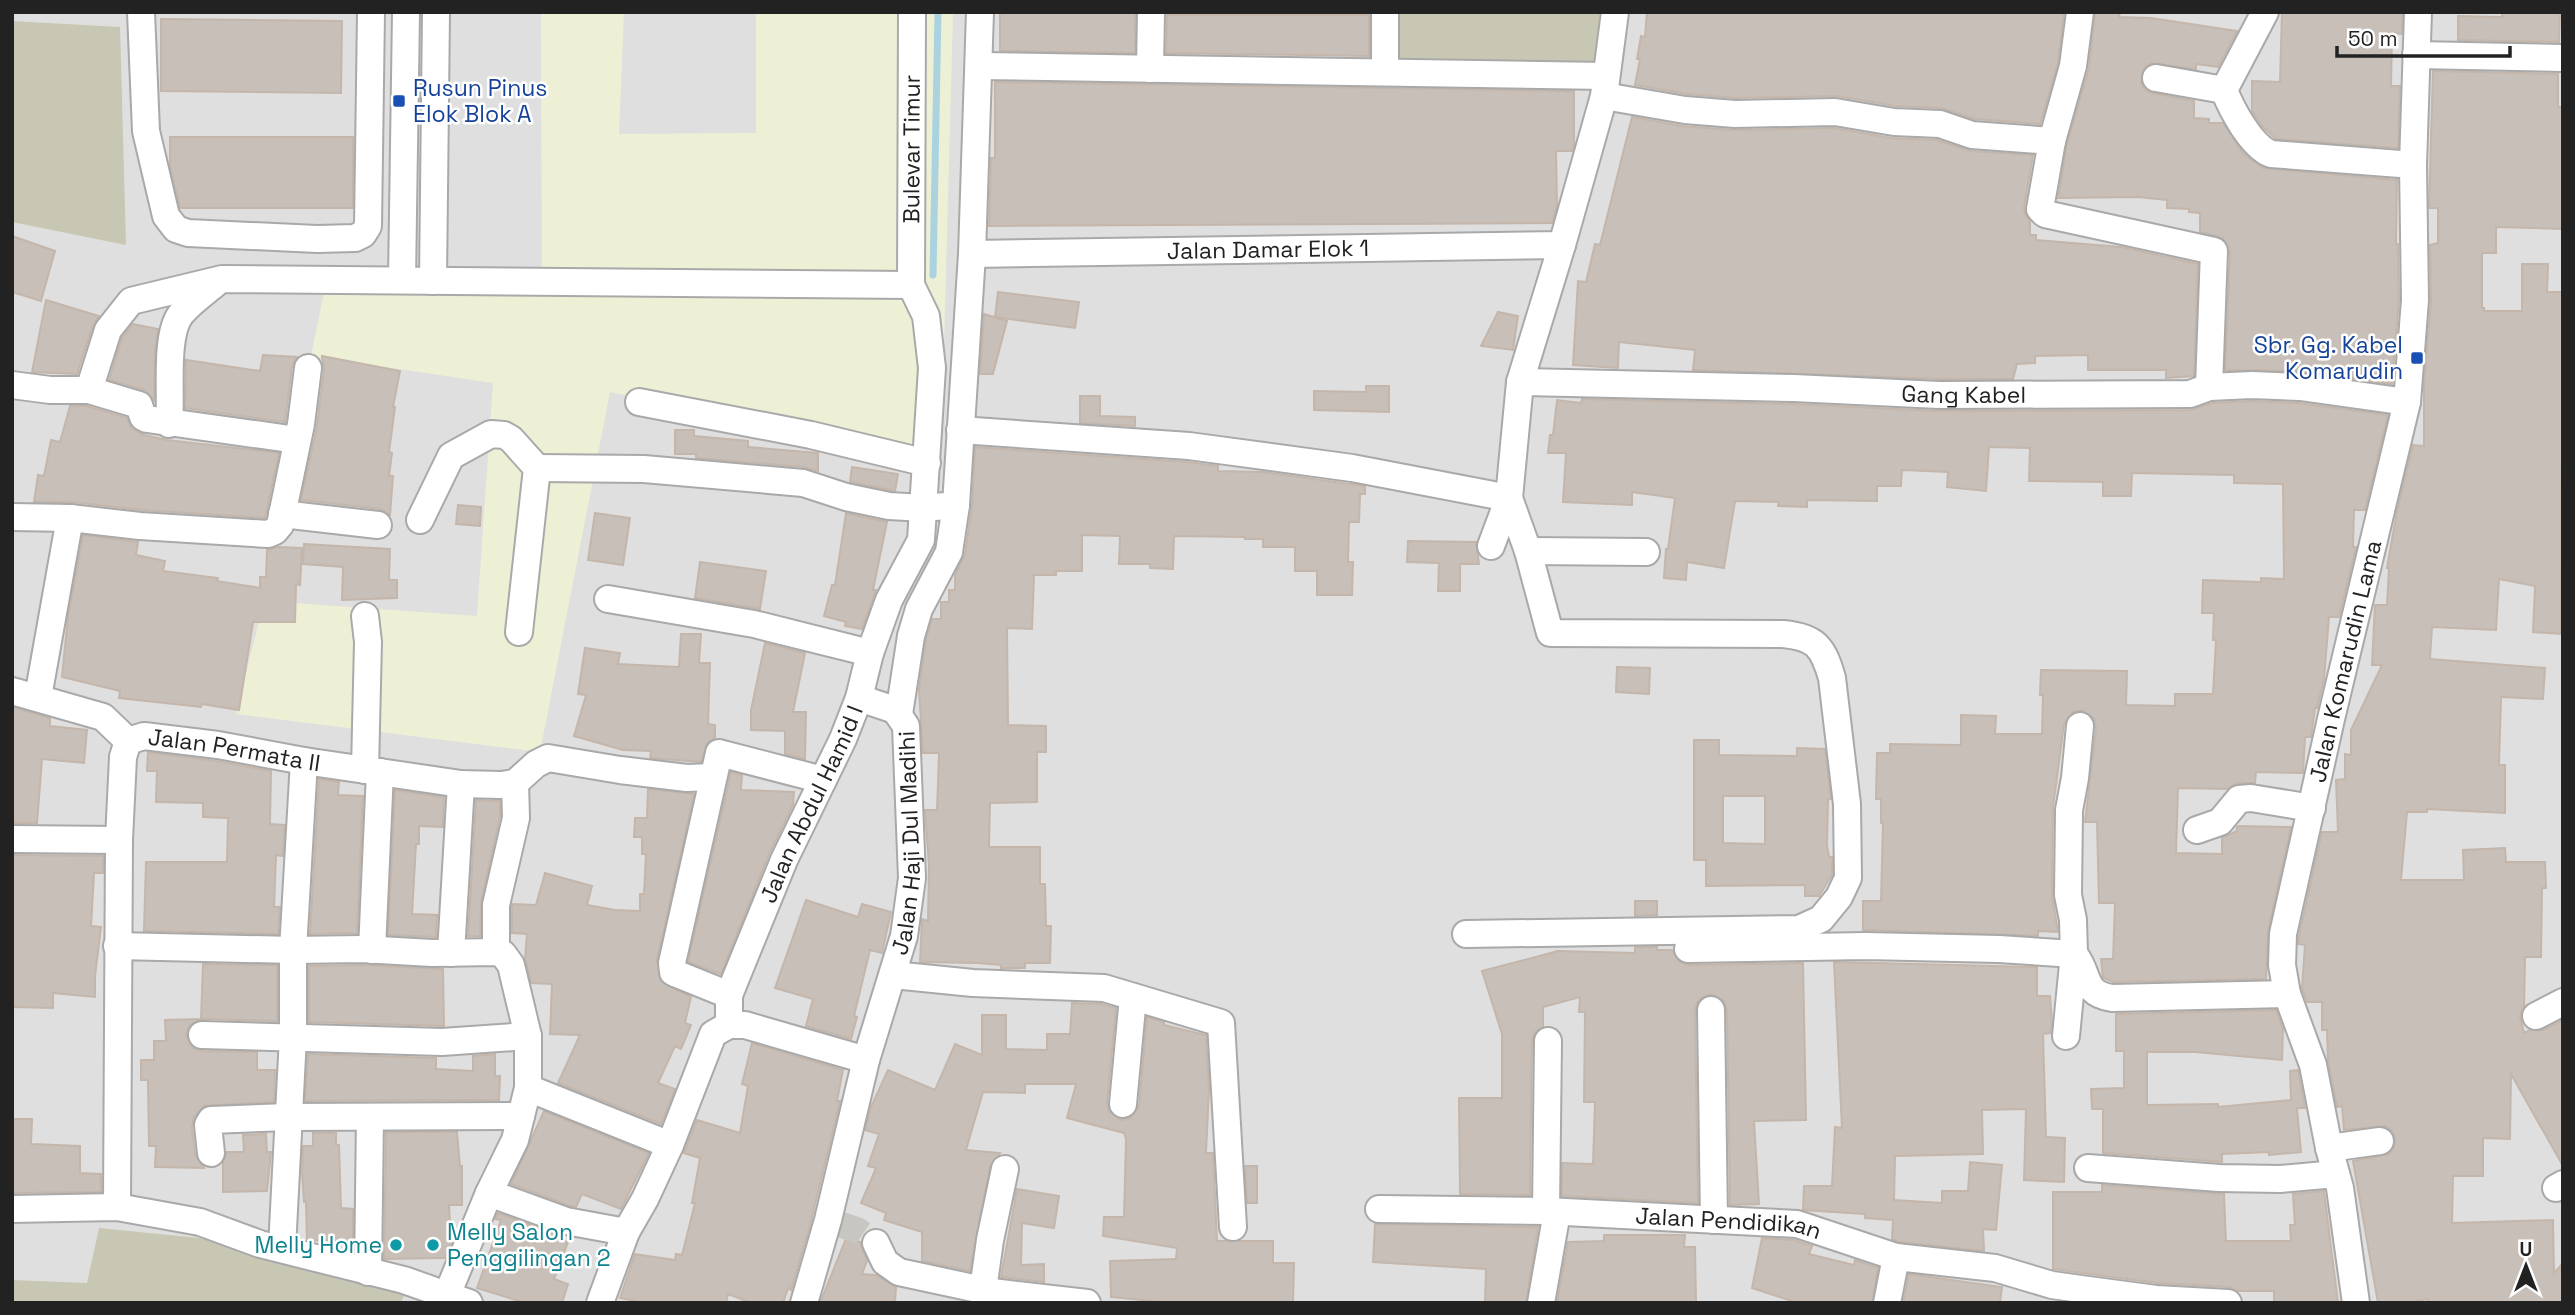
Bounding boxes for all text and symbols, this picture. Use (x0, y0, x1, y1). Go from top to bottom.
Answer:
scale bar (2337, 14, 2510, 58)
text: 50 m (2348, 25, 2398, 52)
place label: Rusun Pinus Elok Blok A (413, 73, 547, 129)
street label: Bulevar Timur (896, 75, 927, 224)
marker: Rusun Pinus Elok Blok A (391, 93, 407, 109)
street label: Jalan Damar Elok 1 (1167, 233, 1369, 266)
place label: Sbr. Gg. Kabel Komarudin (2254, 330, 2403, 386)
marker: Sbr. Gg. Kabel Komarudin (2409, 350, 2425, 366)
street label: Gang Kabel (1901, 378, 2026, 410)
street label: Jalan Komarudin Lama (2302, 537, 2388, 785)
street label: Jalan Abdul Hamid I (753, 701, 870, 907)
street label: Jalan Permata II (146, 722, 322, 778)
street label: Jalan Haji Dul Madihi (884, 730, 927, 958)
street label: Jalan Pendidikan (1635, 1201, 1826, 1246)
place label: Melly Salon Penggilingan 2 (447, 1217, 611, 1273)
place label: Melly Home (255, 1230, 382, 1260)
north arrow (2491, 1231, 2561, 1301)
marker: Melly Home (388, 1237, 404, 1253)
marker: Melly Salon Penggilingan 2 (425, 1237, 441, 1253)
text: U (2520, 1237, 2532, 1262)

